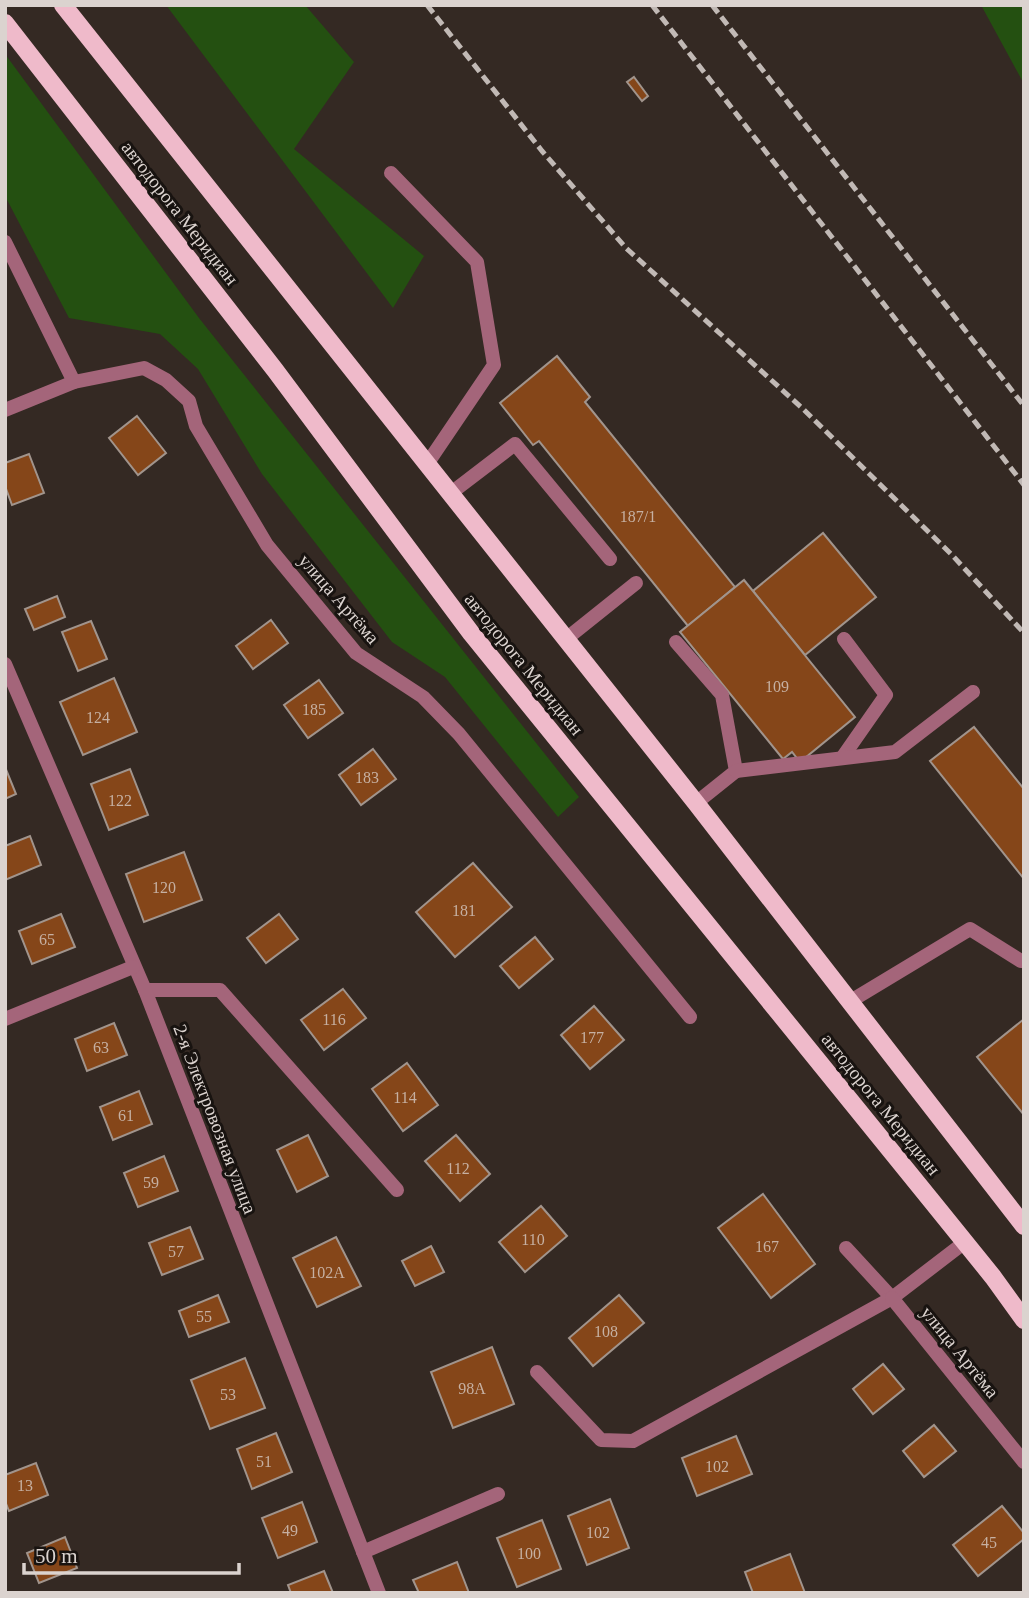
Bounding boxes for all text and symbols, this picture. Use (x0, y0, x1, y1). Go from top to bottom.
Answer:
street label: автодорога Меридиан (117, 137, 243, 289)
house number: 187/1 (620, 508, 656, 525)
street label: улица Артёма (294, 550, 384, 648)
street label: автодорога Меридиан (460, 589, 588, 739)
house number: 109 (765, 678, 789, 695)
house number: 185 (302, 701, 326, 718)
house number: 124 (86, 709, 110, 726)
house number: 183 (355, 769, 379, 786)
house number: 122 (108, 792, 132, 809)
house number: 120 (152, 879, 176, 896)
house number: 181 (452, 902, 476, 919)
house number: 65 (39, 931, 55, 948)
house number: 116 (322, 1011, 346, 1028)
street label: 2-я Электровозная улица (169, 1021, 261, 1217)
house number: 177 (580, 1029, 604, 1046)
street label: автодорога Меридиан (817, 1029, 945, 1179)
house number: 63 (93, 1039, 109, 1056)
house number: 114 (393, 1089, 417, 1106)
house number: 61 (118, 1107, 134, 1124)
house number: 112 (446, 1160, 470, 1177)
house number: 59 (143, 1174, 159, 1191)
house number: 110 (521, 1231, 545, 1248)
house number: 167 (755, 1238, 779, 1255)
house number: 57 (168, 1243, 184, 1260)
house number: 102А (309, 1264, 345, 1281)
street label: улица Артёма (917, 1302, 1004, 1402)
house number: 55 (196, 1308, 212, 1325)
house number: 108 (594, 1323, 618, 1340)
house number: 98А (458, 1380, 486, 1397)
house number: 53 (220, 1386, 236, 1403)
house number: 51 (256, 1453, 272, 1470)
house number: 102 (705, 1458, 729, 1475)
house number: 13 (17, 1477, 33, 1494)
house number: 49 (282, 1522, 298, 1539)
house number: 102 (586, 1524, 610, 1541)
scale bar (24, 1532, 240, 1576)
house number: 45 (981, 1534, 997, 1551)
text: 50 m (35, 1544, 78, 1568)
house number: 100 (517, 1545, 541, 1562)

